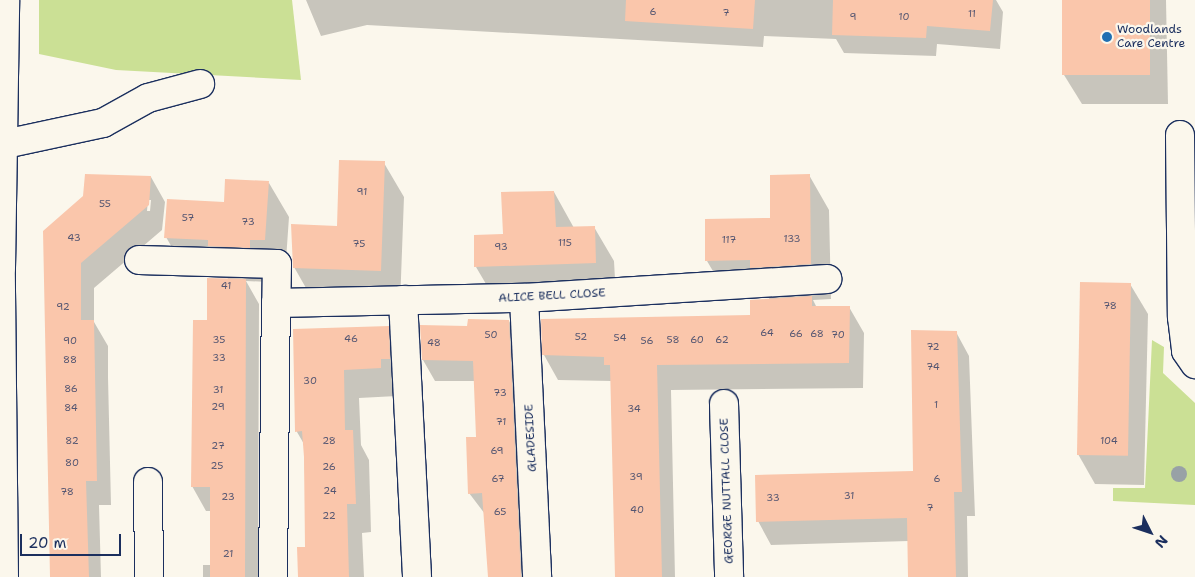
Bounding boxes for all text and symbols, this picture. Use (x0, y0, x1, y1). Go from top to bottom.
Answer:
house number: 6 (650, 6, 656, 18)
house number: 7 (723, 7, 729, 19)
house number: 11 (968, 8, 976, 20)
house number: 9 (850, 11, 856, 23)
house number: 10 (899, 11, 909, 23)
place label: Woodlands Care Centre (1117, 23, 1185, 51)
marker: Woodlands Care Centre (1101, 31, 1113, 43)
house number: 91 (357, 186, 367, 198)
house number: 55 (99, 198, 111, 210)
house number: 57 (182, 212, 194, 224)
house number: 73 (241, 216, 255, 228)
house number: 43 (67, 232, 81, 244)
house number: 133 (783, 233, 801, 245)
house number: 117 (722, 234, 736, 246)
house number: 115 (558, 237, 572, 249)
house number: 75 (353, 238, 365, 250)
house number: 93 (494, 241, 508, 253)
house number: 41 (221, 280, 231, 292)
street label: ALICE BELL CLOSE (498, 286, 606, 306)
house number: 78 (1103, 300, 1117, 312)
house number: 92 (56, 301, 70, 313)
house number: 64 (760, 327, 774, 339)
house number: 66 (789, 328, 803, 340)
house number: 68 (810, 328, 824, 340)
house number: 50 (484, 329, 498, 341)
house number: 70 (831, 329, 845, 341)
house number: 52 (575, 331, 587, 343)
house number: 54 (614, 332, 626, 344)
house number: 46 (344, 333, 358, 345)
house number: 35 (213, 334, 225, 346)
house number: 58 (667, 334, 679, 346)
house number: 60 (690, 334, 704, 346)
house number: 62 (715, 334, 729, 346)
house number: 90 (63, 335, 77, 347)
house number: 56 (641, 335, 653, 347)
house number: 48 (427, 337, 441, 349)
house number: 72 (926, 341, 940, 353)
house number: 33 (212, 352, 226, 364)
house number: 88 (63, 354, 77, 366)
house number: 74 (926, 361, 940, 373)
house number: 30 (303, 375, 317, 387)
house number: 86 (64, 383, 78, 395)
house number: 31 (213, 384, 223, 396)
house number: 73 (493, 387, 507, 399)
house number: 1 (934, 399, 938, 411)
house number: 29 (211, 401, 225, 413)
house number: 84 (64, 402, 78, 414)
house number: 34 (627, 403, 641, 415)
street label: GLADESIDE (522, 404, 540, 472)
house number: 71 (496, 416, 506, 428)
street label: GEORGE NUTTALL CLOSE (717, 418, 737, 564)
house number: 82 (65, 435, 79, 447)
house number: 28 (322, 435, 336, 447)
house number: 104 (1100, 435, 1118, 447)
house number: 27 (211, 440, 225, 452)
house number: 69 (490, 445, 504, 457)
house number: 80 (65, 457, 79, 469)
house number: 25 (211, 460, 223, 472)
house number: 26 (322, 461, 336, 473)
house number: 39 (629, 471, 643, 483)
house number: 67 (492, 473, 504, 485)
house number: 6 (934, 473, 940, 485)
house number: 24 (323, 485, 337, 497)
house number: 78 (60, 486, 74, 498)
house number: 31 (844, 490, 854, 502)
house number: 23 (221, 491, 235, 503)
house number: 33 (766, 492, 780, 504)
house number: 7 (927, 502, 933, 514)
house number: 40 (630, 504, 644, 516)
house number: 65 (494, 506, 506, 518)
north arrow (1125, 507, 1175, 557)
house number: 22 (322, 510, 336, 522)
scale bar (22, 524, 124, 556)
text: N (1151, 532, 1172, 552)
text: 20 m (28, 533, 67, 553)
house number: 21 (223, 548, 233, 560)

